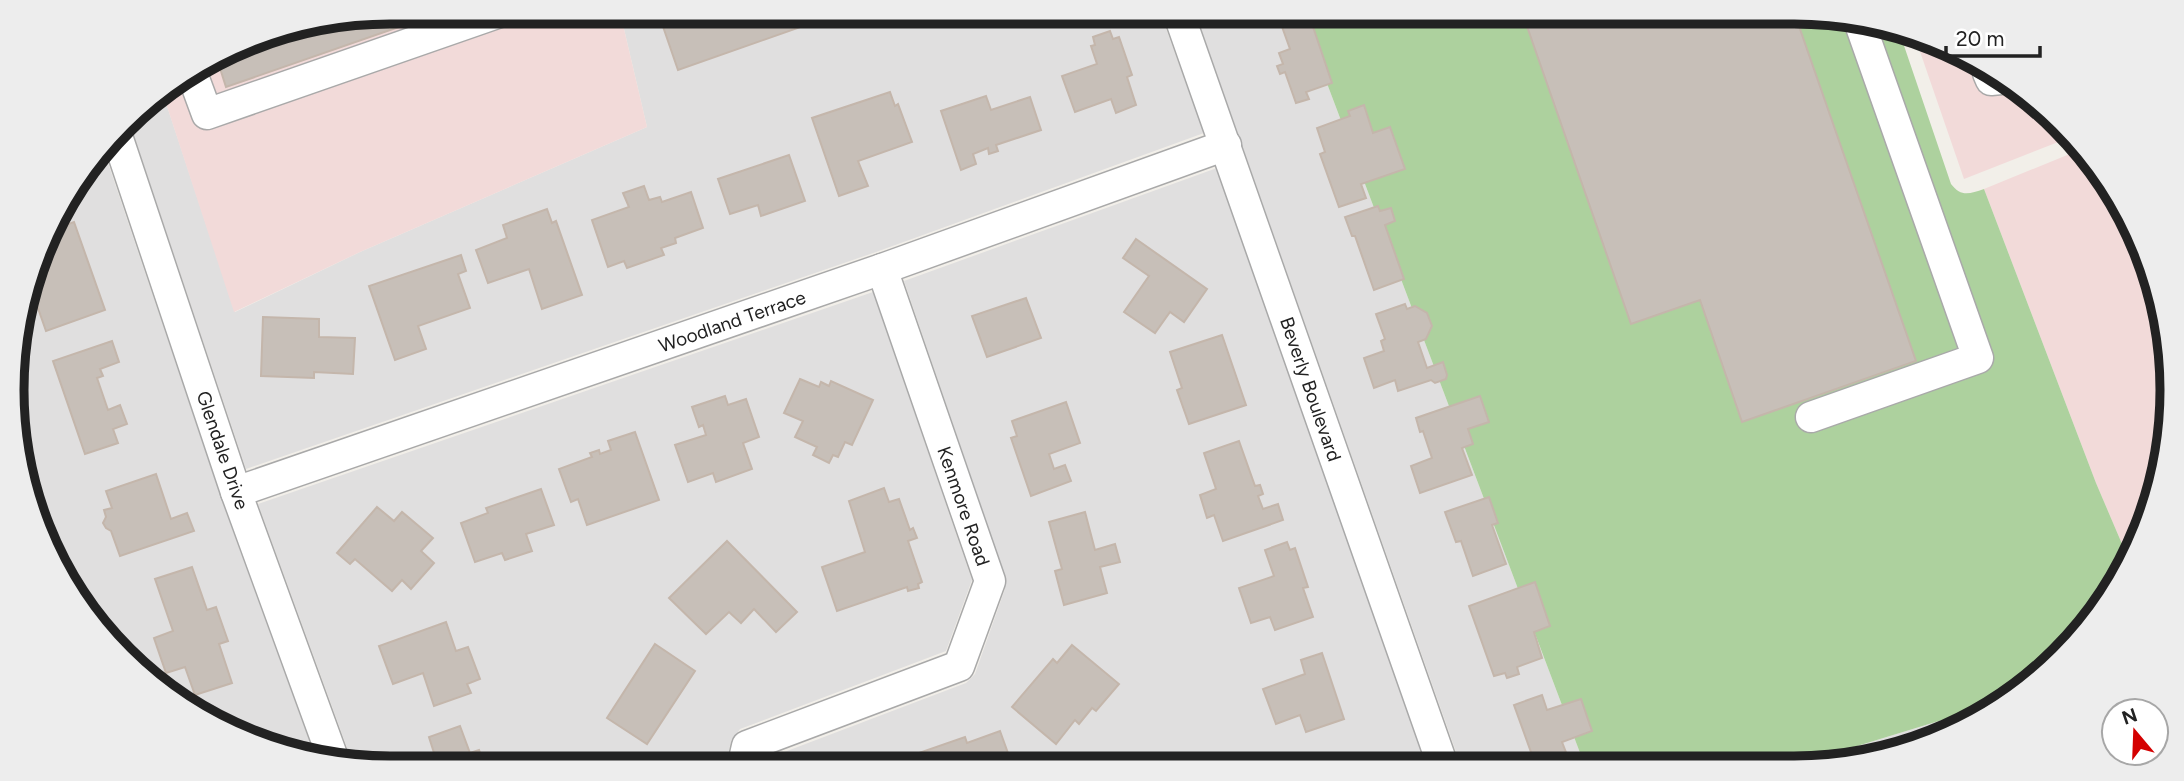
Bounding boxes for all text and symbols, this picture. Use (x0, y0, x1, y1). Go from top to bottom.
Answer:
scale bar (1946, 14, 2040, 58)
text: 20 m (1956, 26, 2004, 51)
street label: Woodland Terrace (656, 286, 809, 357)
street label: Beverly Boulevard (1275, 314, 1346, 465)
street label: Glendale Drive (192, 388, 254, 512)
street label: Kenmore Road (932, 443, 995, 569)
north arrow (2100, 697, 2170, 767)
text: N (2119, 703, 2140, 730)

